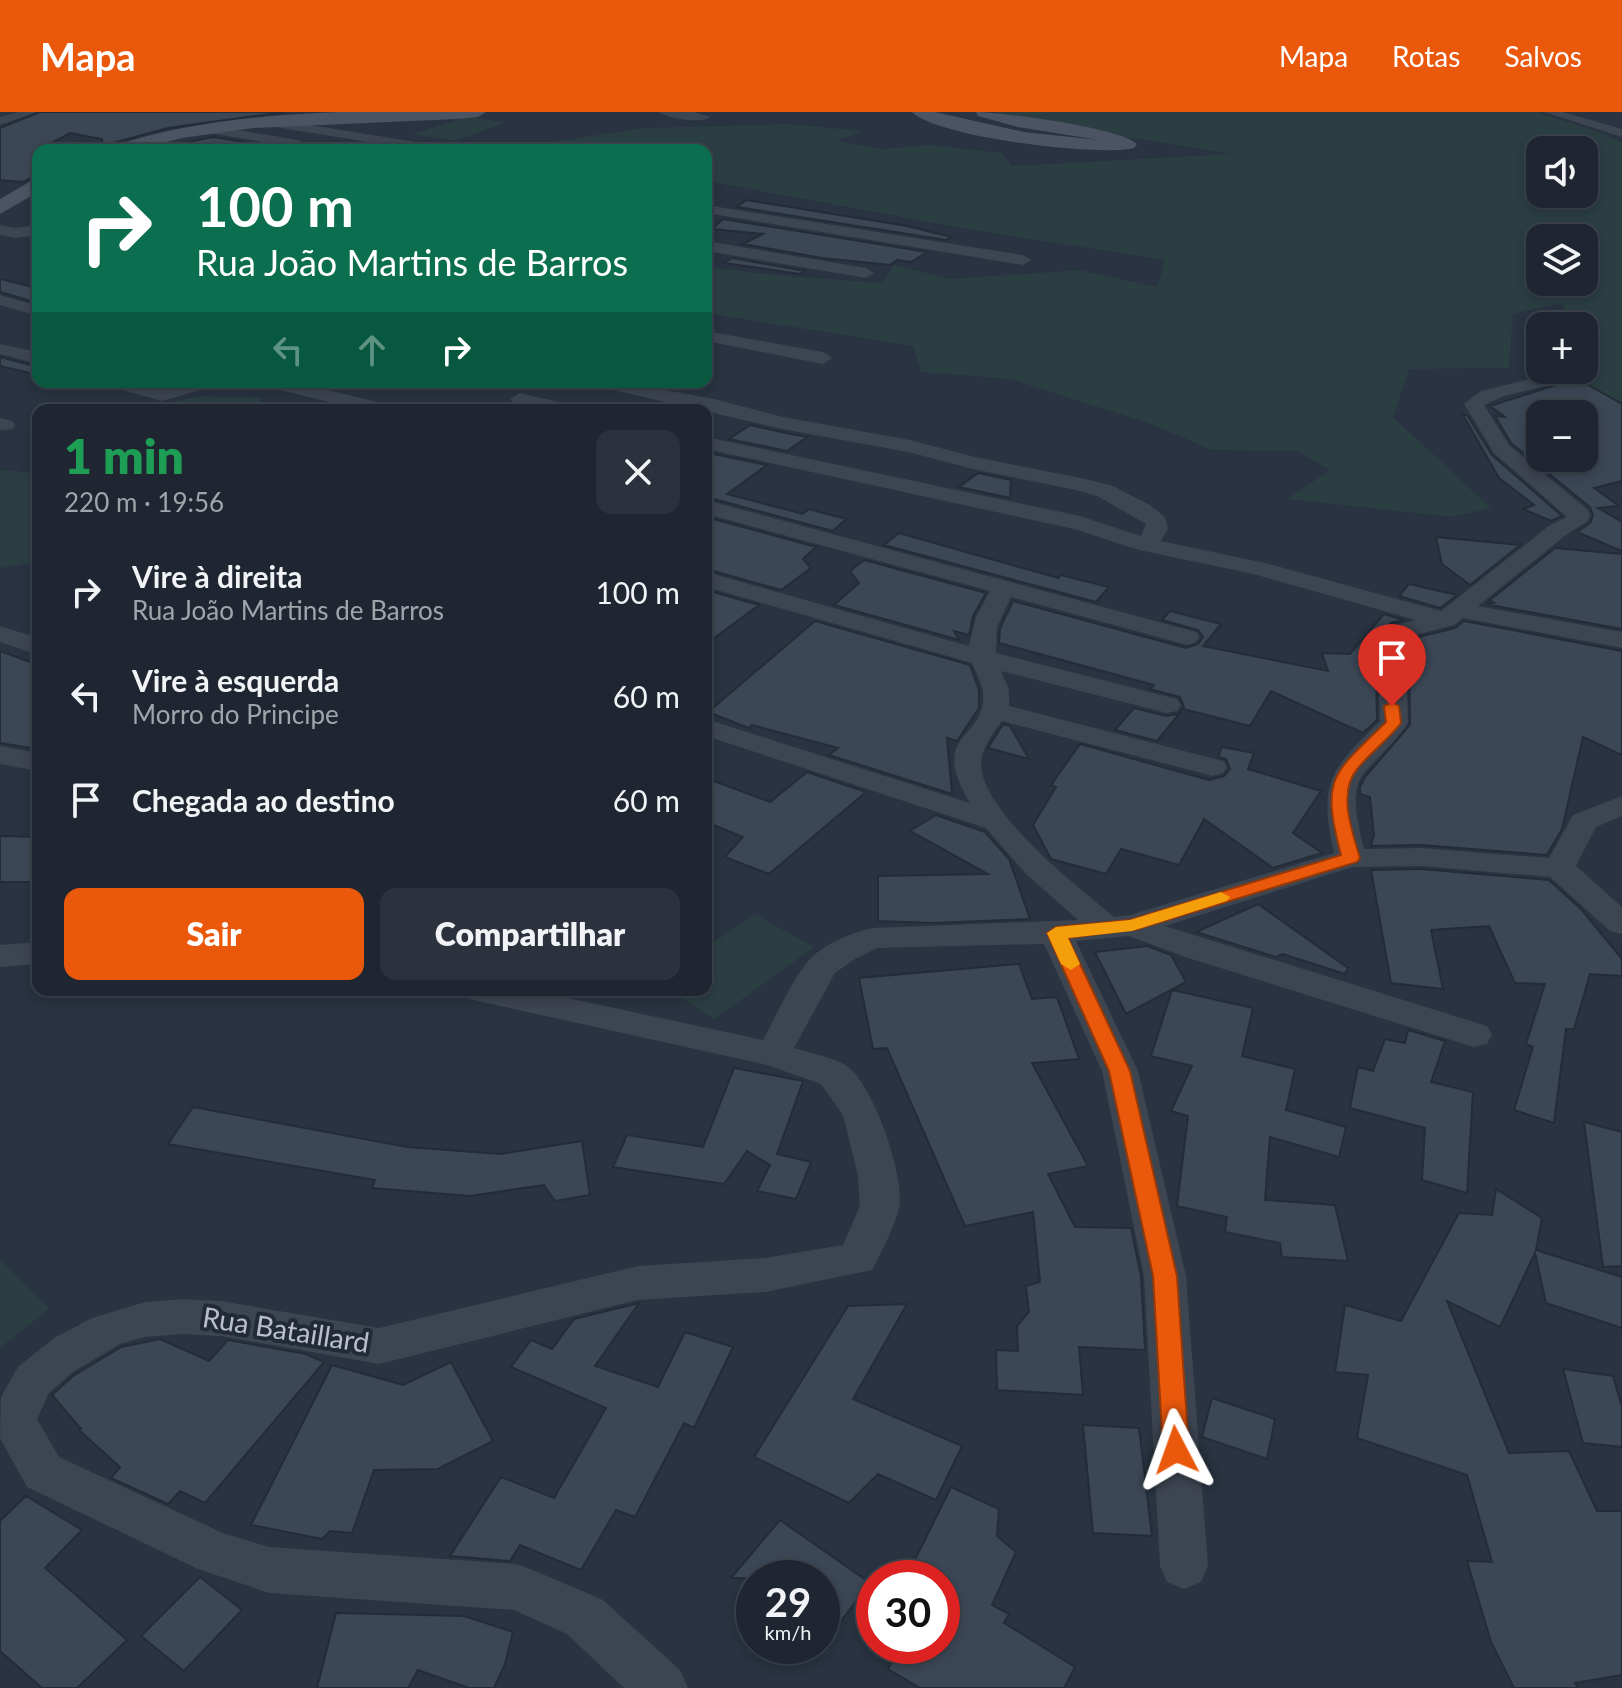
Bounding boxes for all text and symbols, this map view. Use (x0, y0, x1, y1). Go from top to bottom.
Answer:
text: Mapa (40, 33, 136, 79)
text: Mapa (1279, 39, 1348, 73)
text: Rotas (1392, 39, 1460, 73)
text: Salvos (1504, 39, 1582, 73)
map controls (1526, 136, 1598, 472)
button: sound (1526, 136, 1598, 208)
text: 100 m (196, 172, 354, 239)
icon: right (64, 176, 168, 280)
button: layers (1526, 224, 1598, 296)
text: Rua João Martins de Barros (196, 240, 628, 284)
button: + (1526, 312, 1598, 384)
icon: left (266, 328, 310, 372)
icon: ahead (350, 328, 394, 372)
icon: right (434, 328, 478, 372)
button: − (1526, 400, 1598, 472)
text: 1 min (64, 427, 184, 484)
button: close (596, 430, 680, 514)
text: 220 m · 19:56 (64, 486, 224, 518)
text: Vire à direita (132, 558, 302, 594)
icon: right (64, 570, 108, 614)
text: 100 m (595, 574, 680, 610)
text: Rua João Martins de Barros (132, 594, 444, 626)
pin (1358, 624, 1426, 706)
icon: arrive (1370, 636, 1414, 680)
text: Vire à esquerda (132, 662, 339, 698)
icon: left (64, 674, 108, 718)
text: 60 m (613, 678, 680, 714)
text: Morro do Principe (132, 698, 339, 730)
icon: arrive (64, 778, 108, 822)
text: Chegada ao destino (132, 782, 395, 818)
text: 60 m (613, 782, 680, 818)
button: Sair (64, 888, 364, 980)
button: Compartilhar (380, 888, 680, 980)
street label: Rua Bataillard (200, 1299, 372, 1359)
position arrow (1134, 1408, 1218, 1492)
speed limit sign: 30 (856, 1560, 960, 1664)
text: 29 (765, 1578, 811, 1626)
text: km/h (765, 1620, 811, 1644)

